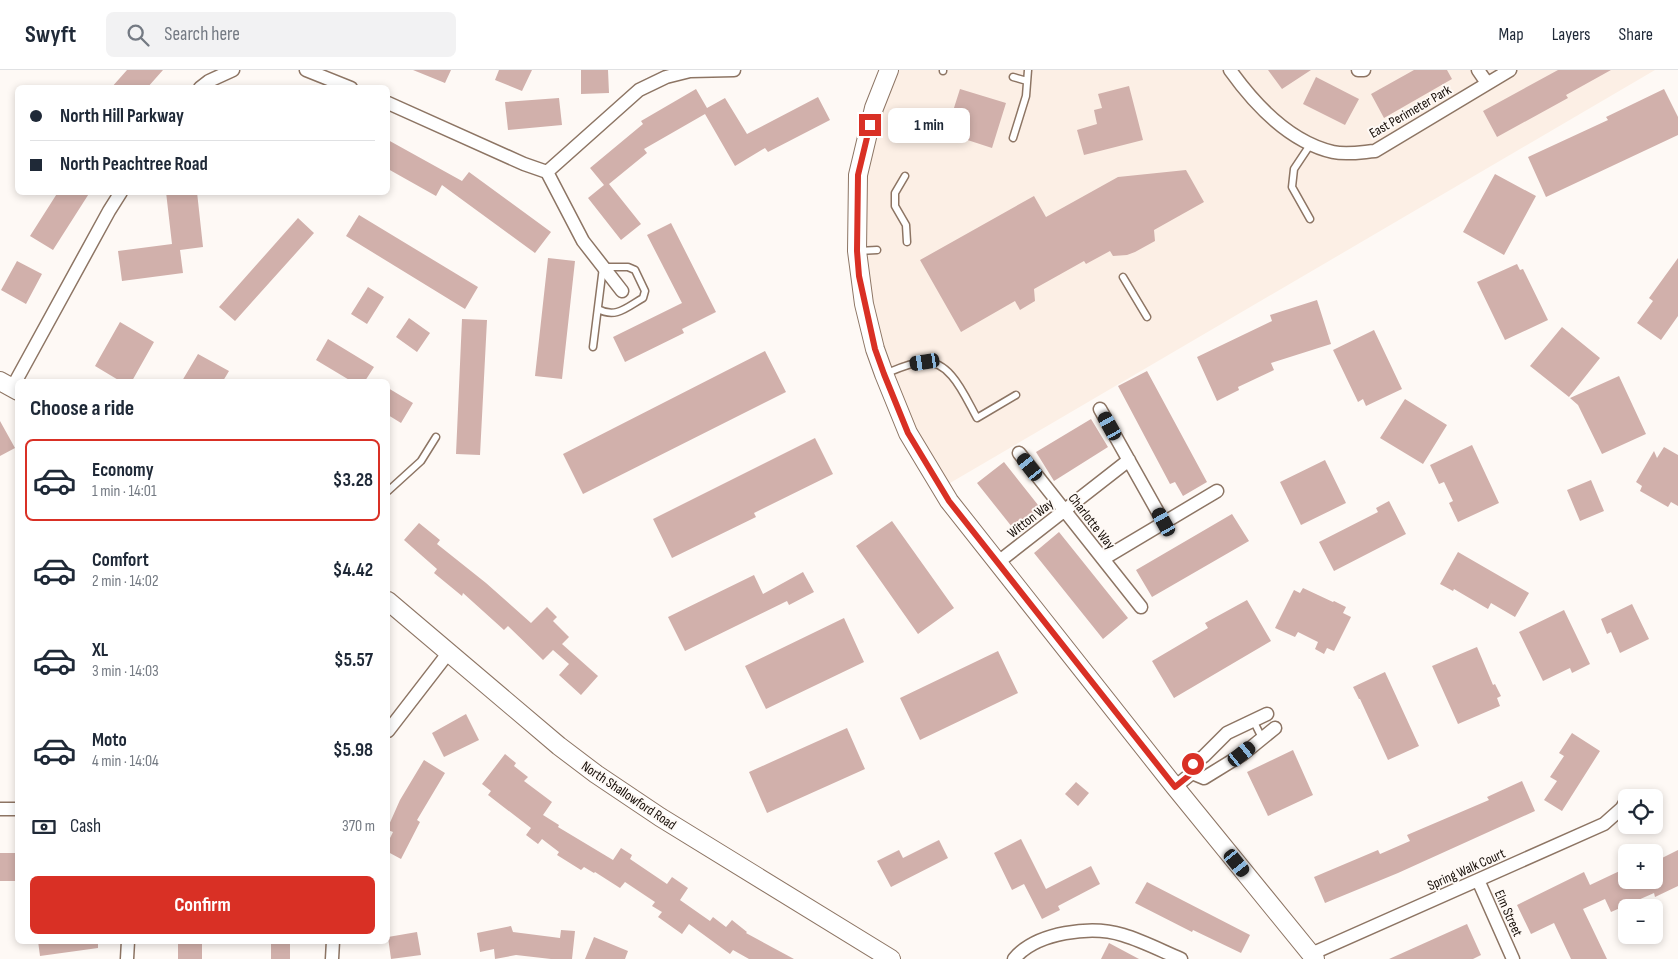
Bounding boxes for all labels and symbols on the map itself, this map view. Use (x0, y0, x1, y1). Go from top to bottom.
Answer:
street label: East Perimeter Park (1366, 81, 1455, 142)
callout: 1 min (888, 108, 970, 142)
route end (859, 114, 881, 136)
car (909, 352, 940, 372)
car (1096, 409, 1123, 443)
car (1014, 451, 1045, 483)
street label: Charlotte Way (1064, 490, 1119, 553)
street label: Witton Way (1004, 495, 1057, 542)
car (1150, 505, 1177, 539)
car (1225, 739, 1258, 769)
route start (1182, 753, 1204, 775)
street label: North Shallowford Road (578, 757, 679, 833)
street label: Spring Walk Court (1425, 845, 1508, 894)
car (1221, 847, 1252, 879)
street label: Elm Street (1491, 887, 1526, 939)

